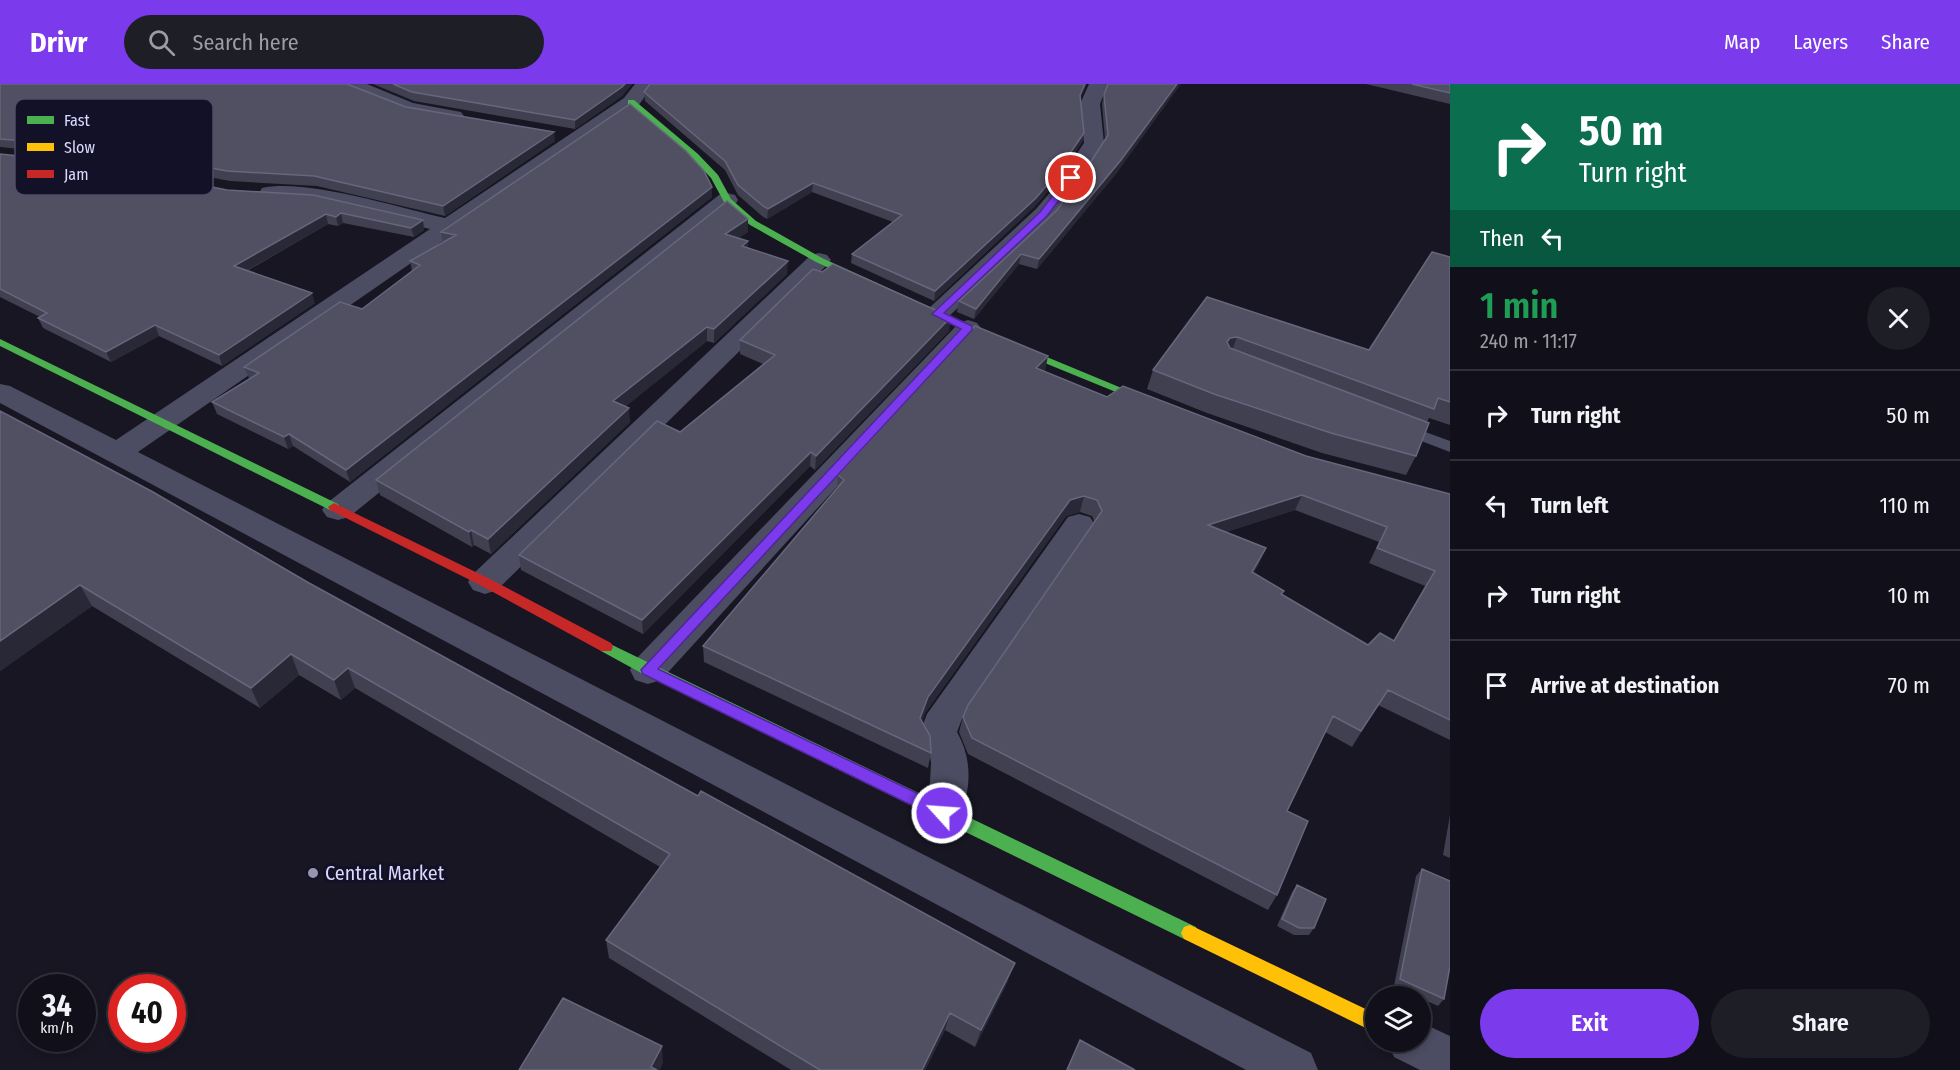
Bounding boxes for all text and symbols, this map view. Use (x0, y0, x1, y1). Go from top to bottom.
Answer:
search box (124, 15, 544, 69)
text: Drivr (30, 26, 88, 59)
icon: search (145, 26, 178, 59)
text: Search here (193, 29, 299, 56)
text: Map (1724, 29, 1760, 55)
text: Layers (1793, 29, 1848, 55)
text: Share (1881, 29, 1930, 55)
legend (15, 99, 213, 195)
text: 50 m (1579, 106, 1663, 156)
icon: right (1480, 108, 1558, 186)
text: Fast (64, 111, 91, 130)
text: Slow (64, 138, 95, 157)
pin (1045, 152, 1096, 203)
text: Turn right (1579, 157, 1687, 189)
icon: arrive (1054, 161, 1087, 194)
text: Jam (64, 165, 89, 184)
icon: left (1536, 222, 1569, 255)
text: Then (1480, 225, 1524, 252)
text: 1 min (1480, 284, 1558, 328)
button: close (1867, 287, 1930, 350)
text: 240 m · 11:17 (1480, 329, 1577, 353)
icon: right (1480, 399, 1513, 432)
text: Turn right (1531, 402, 1620, 429)
text: 50 m (1886, 402, 1930, 429)
icon: left (1480, 489, 1513, 522)
text: Turn left (1531, 492, 1609, 519)
text: 110 m (1880, 492, 1930, 519)
icon: right (1480, 579, 1513, 612)
text: Turn right (1531, 582, 1620, 609)
text: 10 m (1888, 582, 1930, 609)
icon: arrive (1480, 669, 1513, 702)
text: Arrive at destination (1531, 672, 1719, 699)
text: 70 m (1888, 672, 1930, 699)
position arrow (910, 781, 974, 845)
place label: Central Market (325, 861, 445, 885)
marker: Central Market (306, 866, 320, 880)
speed limit sign: 40 (108, 974, 186, 1052)
map controls (1365, 986, 1431, 1052)
button: layers (1365, 986, 1431, 1052)
text: 34 (42, 988, 72, 1024)
button: Exit (1480, 989, 1699, 1058)
button: Share (1711, 989, 1930, 1058)
text: km/h (40, 1019, 74, 1037)

